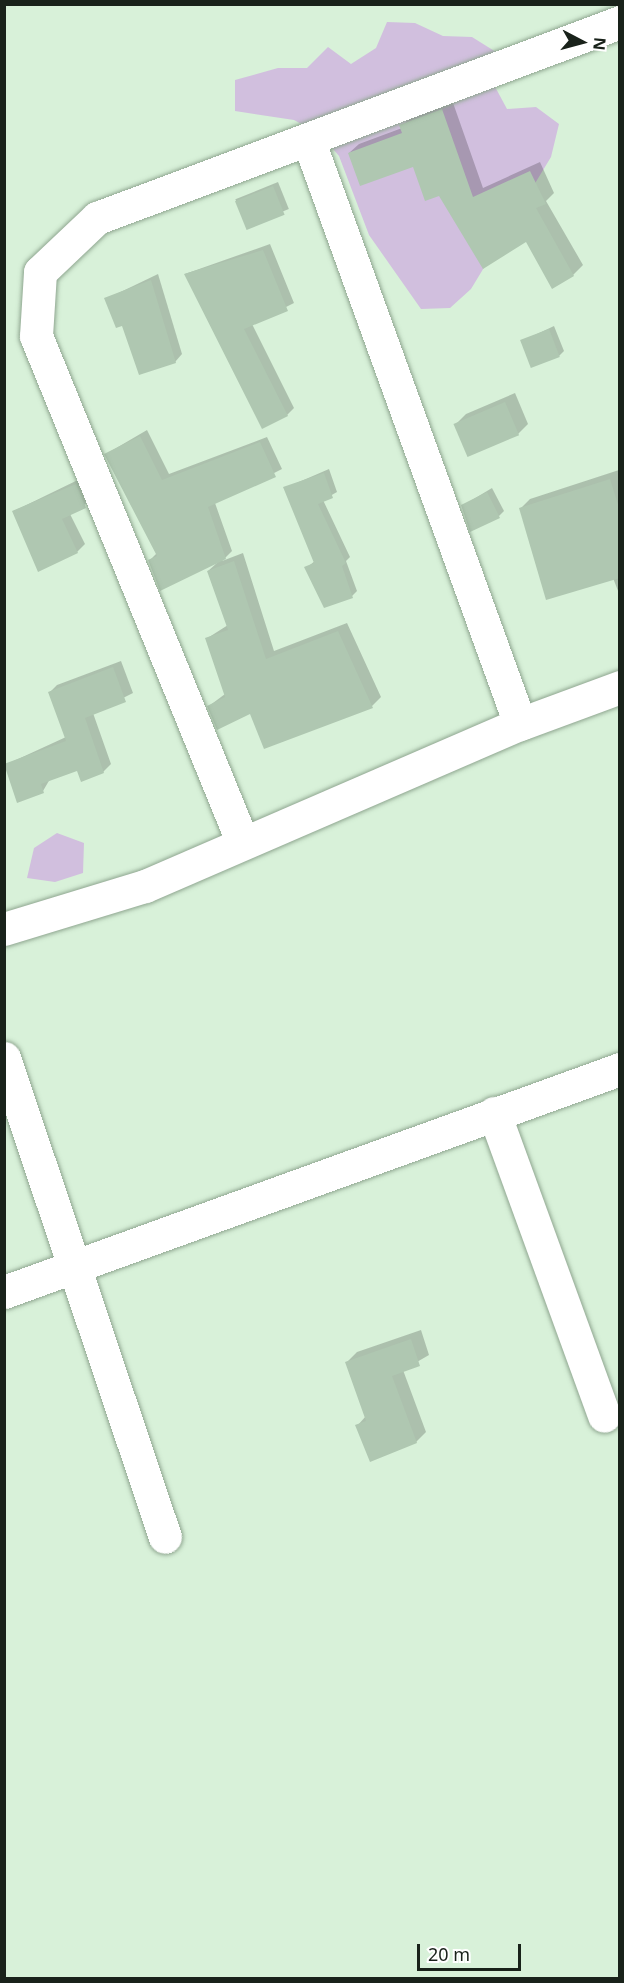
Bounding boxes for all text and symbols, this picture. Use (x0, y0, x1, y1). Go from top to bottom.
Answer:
north arrow (552, 12, 612, 72)
text: N (588, 36, 612, 51)
scale bar (420, 1932, 524, 1970)
text: 20 m (428, 1942, 470, 1966)

